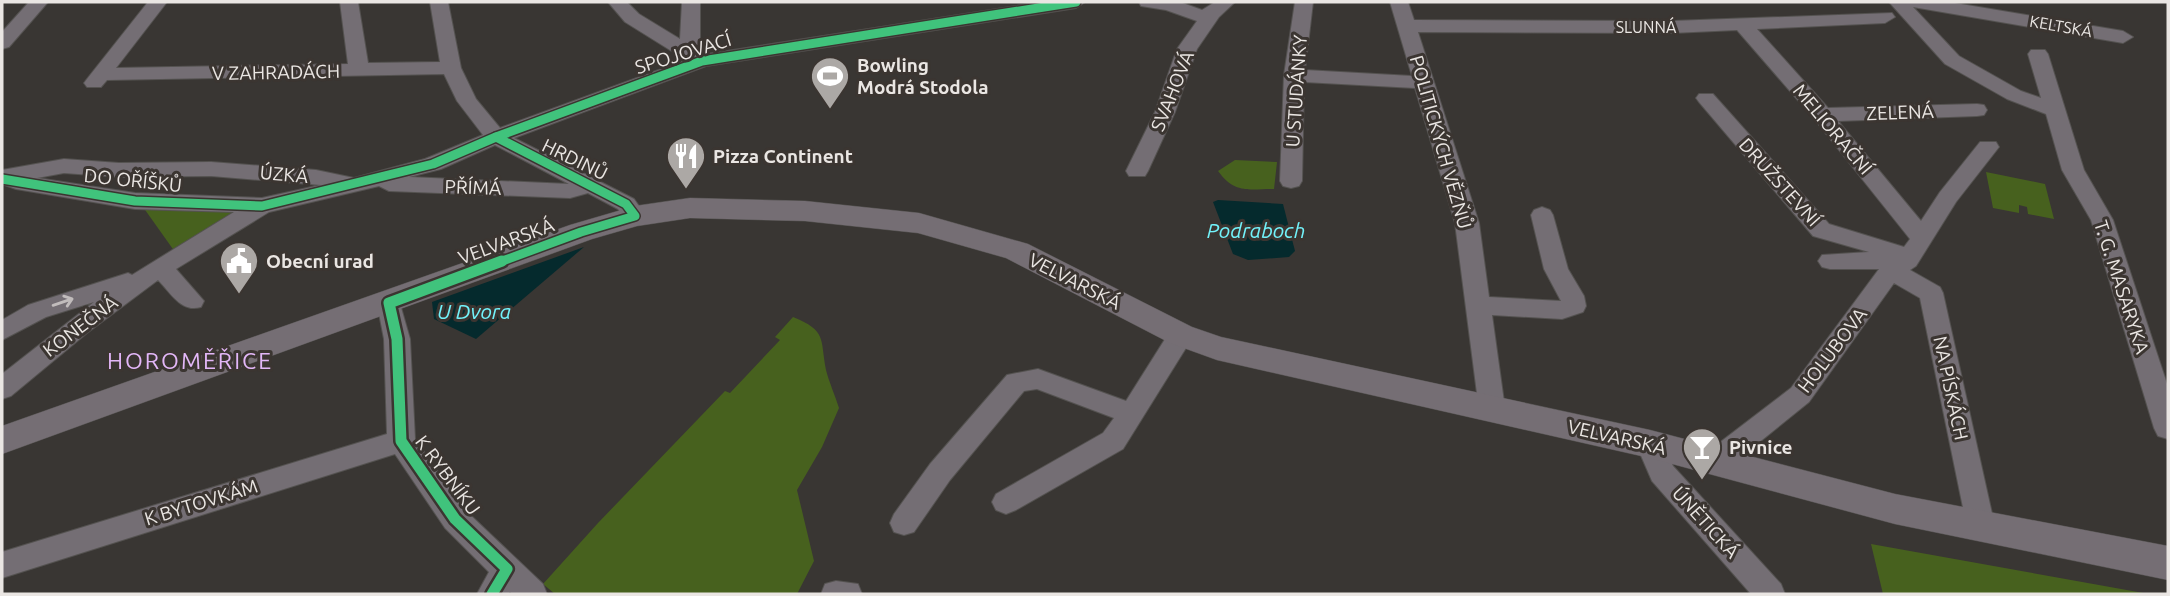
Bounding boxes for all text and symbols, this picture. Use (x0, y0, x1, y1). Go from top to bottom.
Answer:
street label: KELTSKÁ (2028, 10, 2095, 40)
street label: SLUNNÁ (1616, 16, 1677, 36)
street label: SPOJOVACÍ (632, 28, 735, 78)
street label: U STUDÁNKY (1281, 34, 1311, 148)
street label: SVAHOVÁ (1146, 47, 1198, 134)
street label: POLITICKÝCH VĚZŇŮ (1406, 53, 1476, 231)
place label: Bowling Modrá Stodola (857, 54, 988, 98)
sports icon: Bowling Modrá Stodola (809, 55, 851, 110)
street label: V ZAHRADÁCH (212, 60, 340, 84)
street label: MELIORAČNÍ (1789, 79, 1878, 179)
street label: ZELENÁ (1866, 100, 1935, 124)
street label: HRDINŮ (539, 134, 611, 184)
street label: DRUŽSTEVNÍ (1735, 134, 1826, 231)
restaurant icon: Pizza Continent (665, 135, 707, 190)
place label: Pizza Continent (713, 145, 853, 167)
street label: ÚZKÁ (259, 161, 310, 187)
street label: DO OŘÍŠKŮ (83, 164, 183, 196)
street label: PŘÍMÁ (444, 175, 502, 199)
street label: VELVARSKÁ (455, 213, 558, 269)
water label: Podraboch (1207, 218, 1305, 242)
street label: T. G. MASARYKA (2090, 218, 2154, 357)
public building icon: Obecní urad (218, 240, 260, 295)
street label: VELVARSKÁ (1025, 248, 1125, 314)
place label: Obecní urad (266, 250, 374, 272)
street label: KONEČNÁ (39, 291, 122, 361)
one-way arrow (52, 295, 74, 307)
water label: U Dvora (437, 299, 511, 323)
street label: HOLUBOVA (1793, 303, 1871, 397)
street label: NA PÍSKÁCH (1929, 334, 1973, 442)
district label: HOROMĚŘICE (107, 347, 273, 373)
street label: VELVARSKÁ (1566, 415, 1669, 459)
bar icon: Pivnice (1681, 426, 1723, 481)
street label: K RYBNÍKU (411, 431, 485, 519)
place label: Pivnice (1729, 436, 1793, 458)
street label: K BYTOVKÁM (142, 474, 260, 530)
street label: ÚNĚTICKÁ (1668, 482, 1744, 563)

